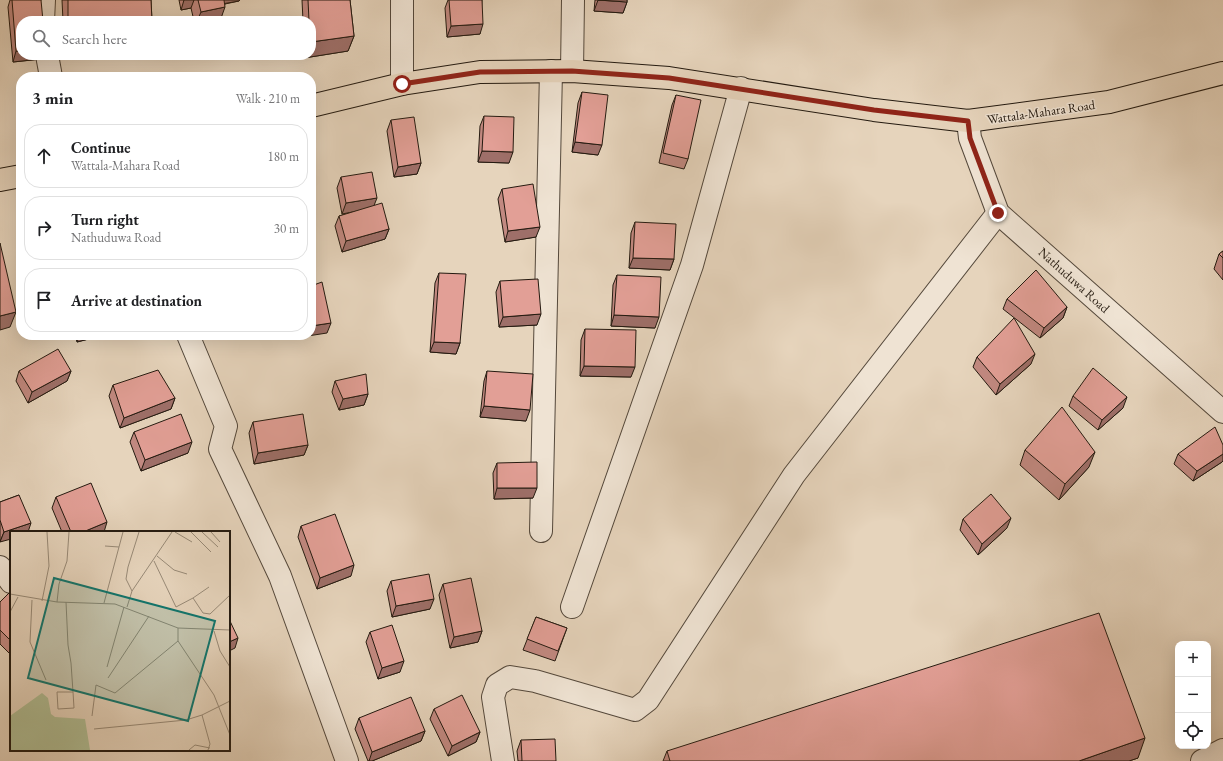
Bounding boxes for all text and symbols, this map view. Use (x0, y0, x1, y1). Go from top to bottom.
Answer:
search box (16, 16, 316, 60)
icon: search (30, 27, 52, 49)
text: Search here (62, 29, 127, 48)
route start (393, 75, 411, 93)
text: 3 min (32, 87, 73, 109)
text: Walk · 210 m (236, 90, 300, 107)
street label: Wattala-Mahara Road (986, 96, 1097, 128)
text: Continue (71, 138, 131, 157)
icon: ahead (33, 145, 55, 167)
text: 180 m (268, 148, 299, 165)
text: Wattala-Mahara Road (71, 157, 180, 174)
route end (989, 204, 1007, 222)
text: Turn right (71, 210, 139, 229)
icon: right (33, 217, 55, 239)
text: 30 m (274, 220, 299, 237)
text: Nathuduwa Road (71, 229, 161, 246)
street label: Nathuduwa Road (1035, 243, 1114, 317)
icon: arrive (33, 289, 55, 311)
text: Arrive at destination (71, 291, 202, 310)
inset map (10, 531, 230, 751)
map controls (1175, 641, 1211, 749)
button: + (1175, 641, 1211, 677)
button: − (1175, 677, 1211, 713)
button: locate (1175, 713, 1211, 749)

